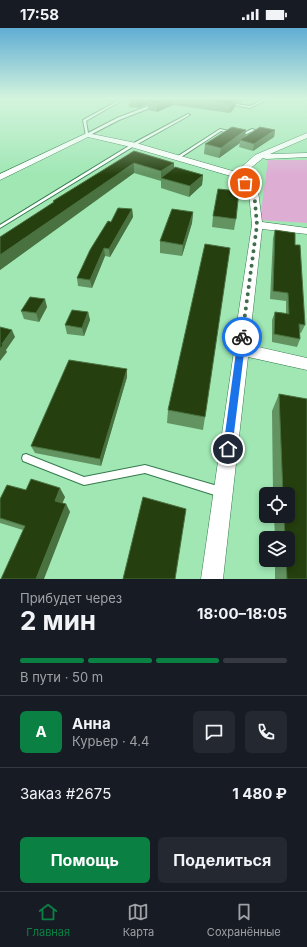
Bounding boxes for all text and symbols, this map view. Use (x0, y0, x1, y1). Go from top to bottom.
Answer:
text: 17:58 (20, 5, 59, 24)
pin (228, 166, 262, 200)
icon: bag (234, 172, 256, 194)
courier (222, 317, 262, 357)
icon: bike (231, 326, 253, 348)
pin (211, 432, 245, 466)
icon: home (217, 438, 239, 460)
map controls (259, 487, 295, 567)
button: locate (259, 487, 295, 523)
button: layers (259, 531, 295, 567)
text: Прибудет через (20, 590, 122, 606)
text: 18:00–18:05 (197, 604, 287, 623)
text: 2 мин (20, 605, 96, 636)
text: В пути · 50 m (20, 669, 103, 685)
button: chat (193, 711, 235, 753)
button: phone (245, 711, 287, 753)
text: Анна (72, 714, 111, 733)
text: А (35, 722, 47, 741)
text: Курьер · 4.4 (72, 733, 149, 749)
text: Заказ #2675 (20, 784, 111, 803)
text: 1 480 ₽ (232, 784, 287, 803)
button: Помощь (20, 837, 150, 883)
button: Поделиться (158, 837, 287, 883)
tab: Главная (26, 901, 70, 939)
tab: Карта (123, 901, 154, 939)
tab: Сохранённые (207, 901, 281, 939)

